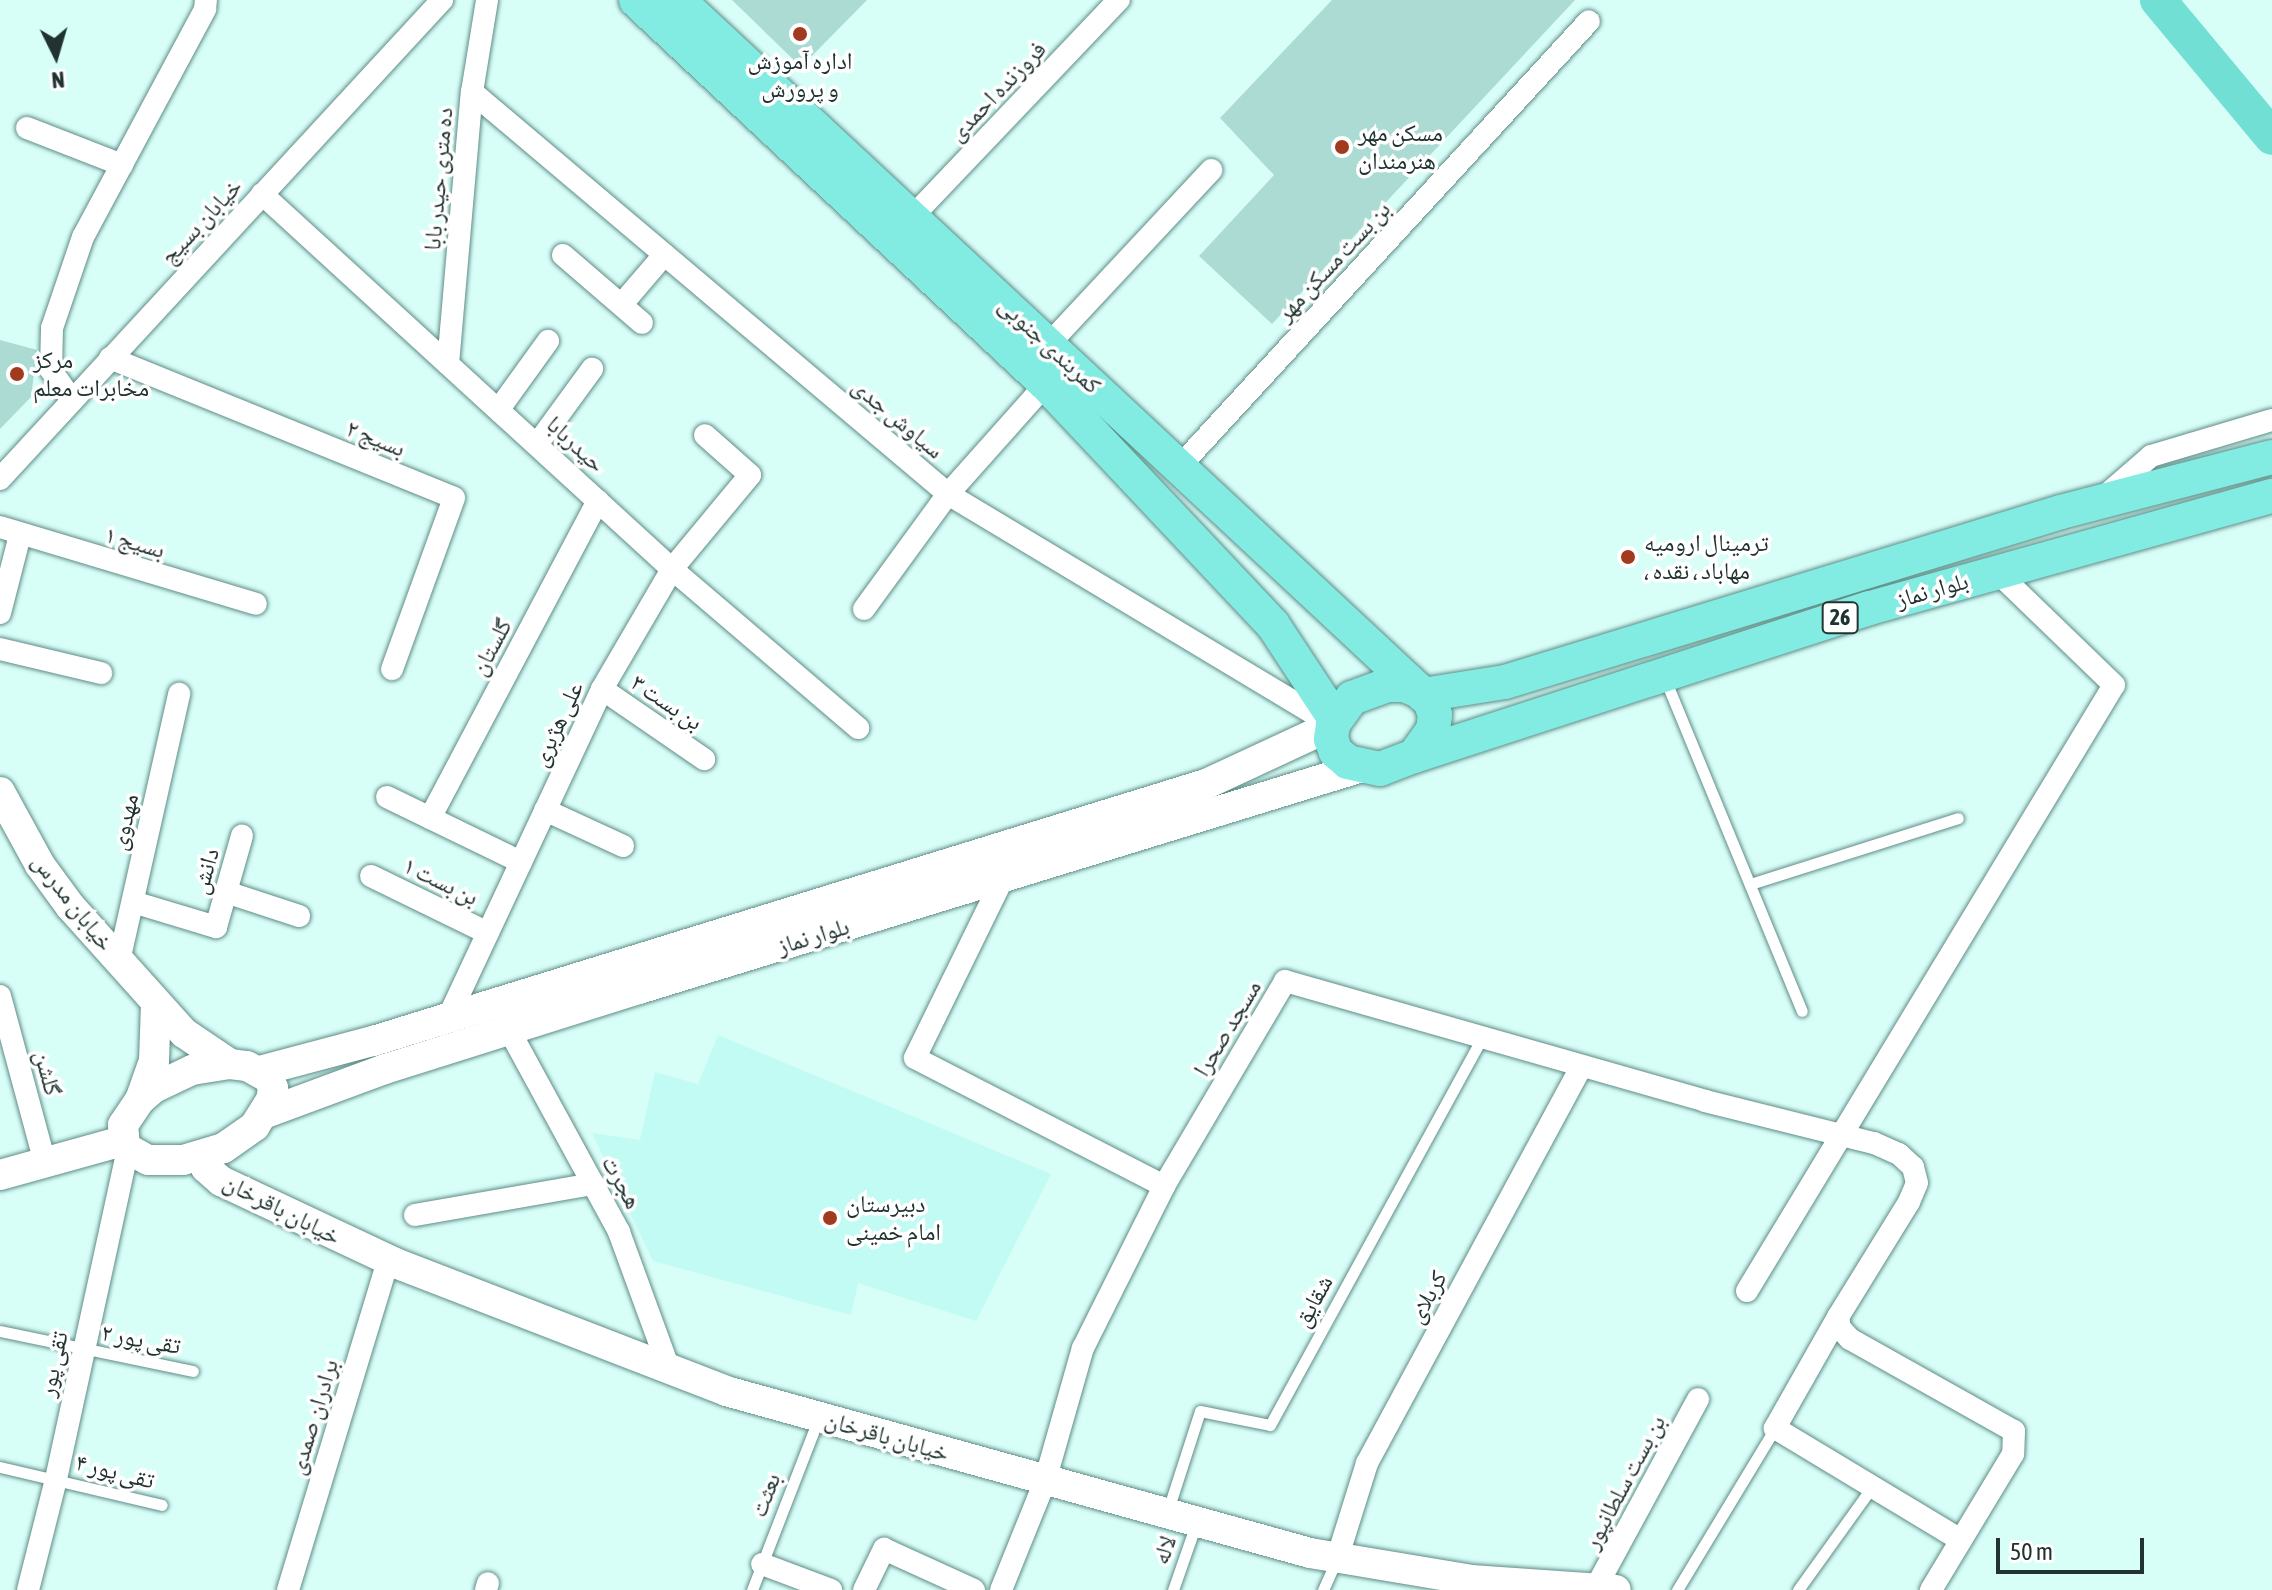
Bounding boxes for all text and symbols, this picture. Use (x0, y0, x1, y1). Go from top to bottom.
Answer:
north arrow (16, 16, 96, 96)
marker: اداره آموزش و پرورش (791, 25, 809, 43)
street label: فروزنده احمدی (942, 35, 1052, 147)
place label: اداره آموزش و پرورش (747, 47, 853, 103)
text: N (50, 66, 66, 93)
street label: ده متری حیدر بابا (417, 106, 459, 252)
place label: مسکن مهر هنرمندان (1358, 119, 1443, 175)
marker: مسکن مهر هنرمندان (1333, 138, 1351, 156)
street label: خیابان بسیج (154, 172, 248, 270)
street label: بن بست مسکن مهر (1270, 195, 1396, 327)
street label: کمربندی جنوبی (993, 290, 1107, 400)
place label: مرکز مخابرات معلم (33, 346, 149, 402)
marker: مرکز مخابرات معلم (8, 365, 26, 383)
street label: سیاوش جدی (846, 371, 950, 465)
street label: حیدربابا (541, 410, 611, 478)
street label: بسیج ۲ (342, 413, 410, 463)
street label: بسیج ۱ (102, 520, 168, 564)
place label: ترمینال ارومیه ، مهاباد ، نقده (1644, 529, 1769, 585)
marker: ترمینال ارومیه ، مهاباد ، نقده (1619, 548, 1637, 566)
street label: بلوار نماز (1893, 566, 1971, 614)
road number: 26 (1820, 600, 1860, 636)
street label: گلستان (464, 614, 518, 680)
street label: بن بست ۳ (626, 668, 708, 736)
street label: علی هژبری (525, 677, 589, 771)
street label: مهدوی (103, 791, 145, 853)
street label: دانش (185, 845, 225, 897)
street label: خیابان مدرس (26, 847, 120, 957)
street label: بن بست ۱ (399, 850, 483, 912)
street label: بلوار نماز (773, 911, 853, 961)
street label: مسجد صحرا (1187, 974, 1267, 1082)
street label: گلشن (28, 1047, 68, 1099)
street label: هجرت (596, 1150, 648, 1214)
street label: خیابان باقرخان (219, 1167, 345, 1251)
place label: دبیرستان امام خمینی (846, 1190, 941, 1246)
marker: دبیرستان امام خمینی (821, 1209, 839, 1227)
street label: کربلای (1401, 1266, 1453, 1328)
street label: شقایق (1287, 1270, 1339, 1332)
street label: تقی پور ۲ (99, 1318, 183, 1360)
street label: تقی پور (32, 1329, 74, 1399)
street label: برادران صمدی (282, 1356, 344, 1478)
street label: خیابان باقرخان (822, 1405, 952, 1467)
street label: بن بست سلطانپور (1577, 1410, 1671, 1554)
street label: تقی پور ۴ (73, 1447, 157, 1495)
street label: بعثت (744, 1469, 786, 1521)
scale bar (2000, 1522, 2148, 1572)
street label: لاله (1146, 1532, 1182, 1568)
text: 50 m (2010, 1538, 2053, 1565)

